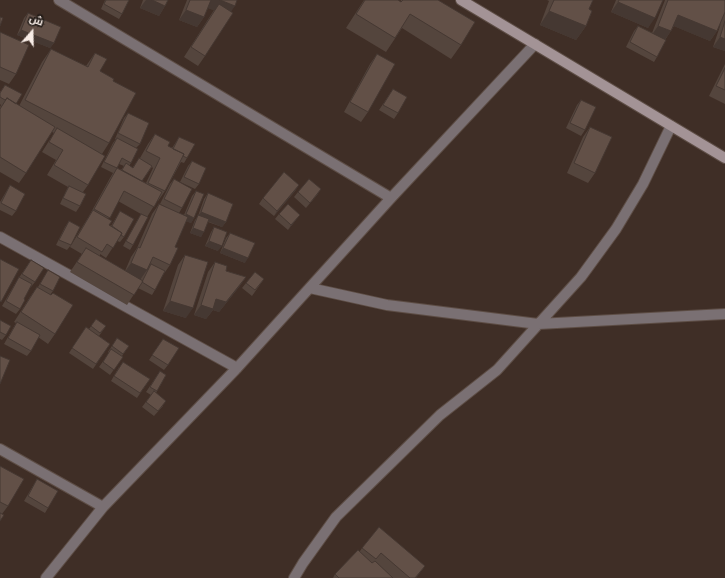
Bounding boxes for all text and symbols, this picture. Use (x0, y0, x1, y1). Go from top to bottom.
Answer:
north arrow (12, 12, 52, 52)
text: ش (27, 12, 45, 29)

